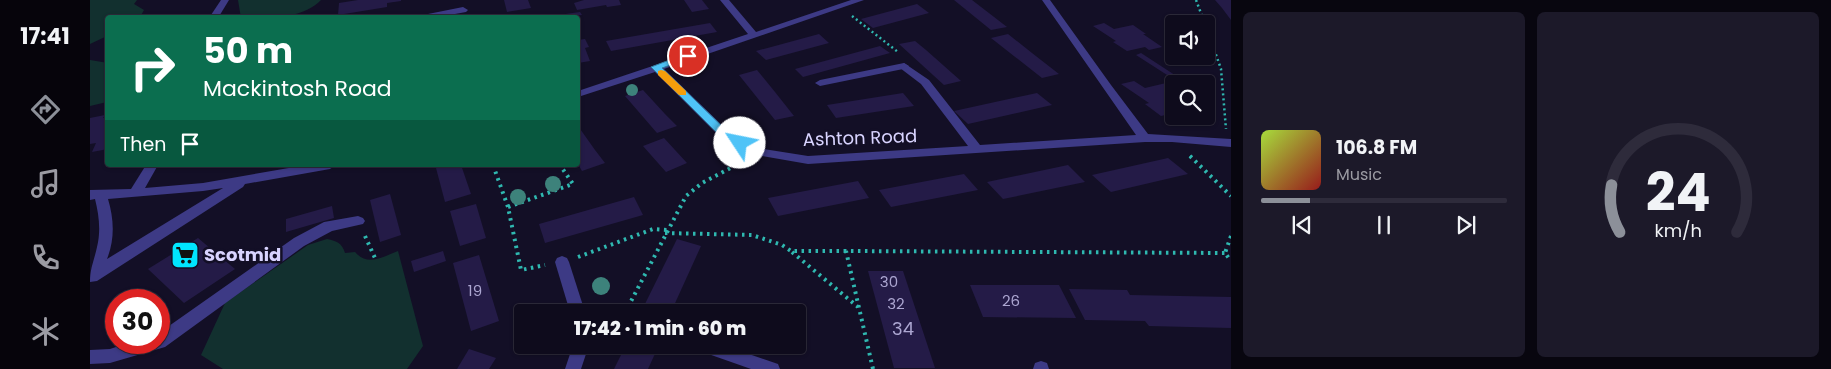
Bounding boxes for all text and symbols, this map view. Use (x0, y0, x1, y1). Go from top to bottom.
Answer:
map controls (1165, 15, 1215, 125)
button: sound (1165, 15, 1215, 65)
text: 17:41 (20, 21, 70, 52)
text: 50 m (203, 26, 293, 75)
icon: right (120, 35, 185, 100)
pin (667, 35, 709, 77)
icon: arrive (674, 42, 702, 70)
text: Mackintosh Road (203, 73, 392, 104)
button: search (1165, 75, 1215, 125)
icon: directions (28, 92, 63, 127)
position arrow (713, 116, 765, 168)
street label: Ashton Road (802, 123, 918, 152)
icon: arrive (176, 130, 204, 158)
text: Then (120, 131, 166, 158)
text: 106.8 FM (1336, 134, 1417, 161)
text: 24 (1646, 156, 1710, 229)
text: Music (1336, 163, 1382, 186)
icon: music (28, 166, 63, 201)
icon: previous (1288, 211, 1316, 239)
icon: pause (1370, 211, 1398, 239)
icon: next (1452, 211, 1480, 239)
text: km/h (1654, 218, 1702, 243)
icon: phone (28, 240, 63, 275)
supermarket icon: Scotmid (170, 240, 200, 270)
place label: Scotmid (204, 242, 281, 267)
house number: 30 (880, 271, 898, 292)
house number: 19 (468, 280, 482, 301)
speed limit sign: 30 (105, 289, 170, 354)
house number: 26 (1002, 290, 1020, 311)
house number: 32 (887, 293, 905, 314)
icon: climate (28, 314, 63, 349)
text: 17:42 · 1 min · 60 m (574, 315, 746, 342)
house number: 34 (892, 316, 914, 341)

